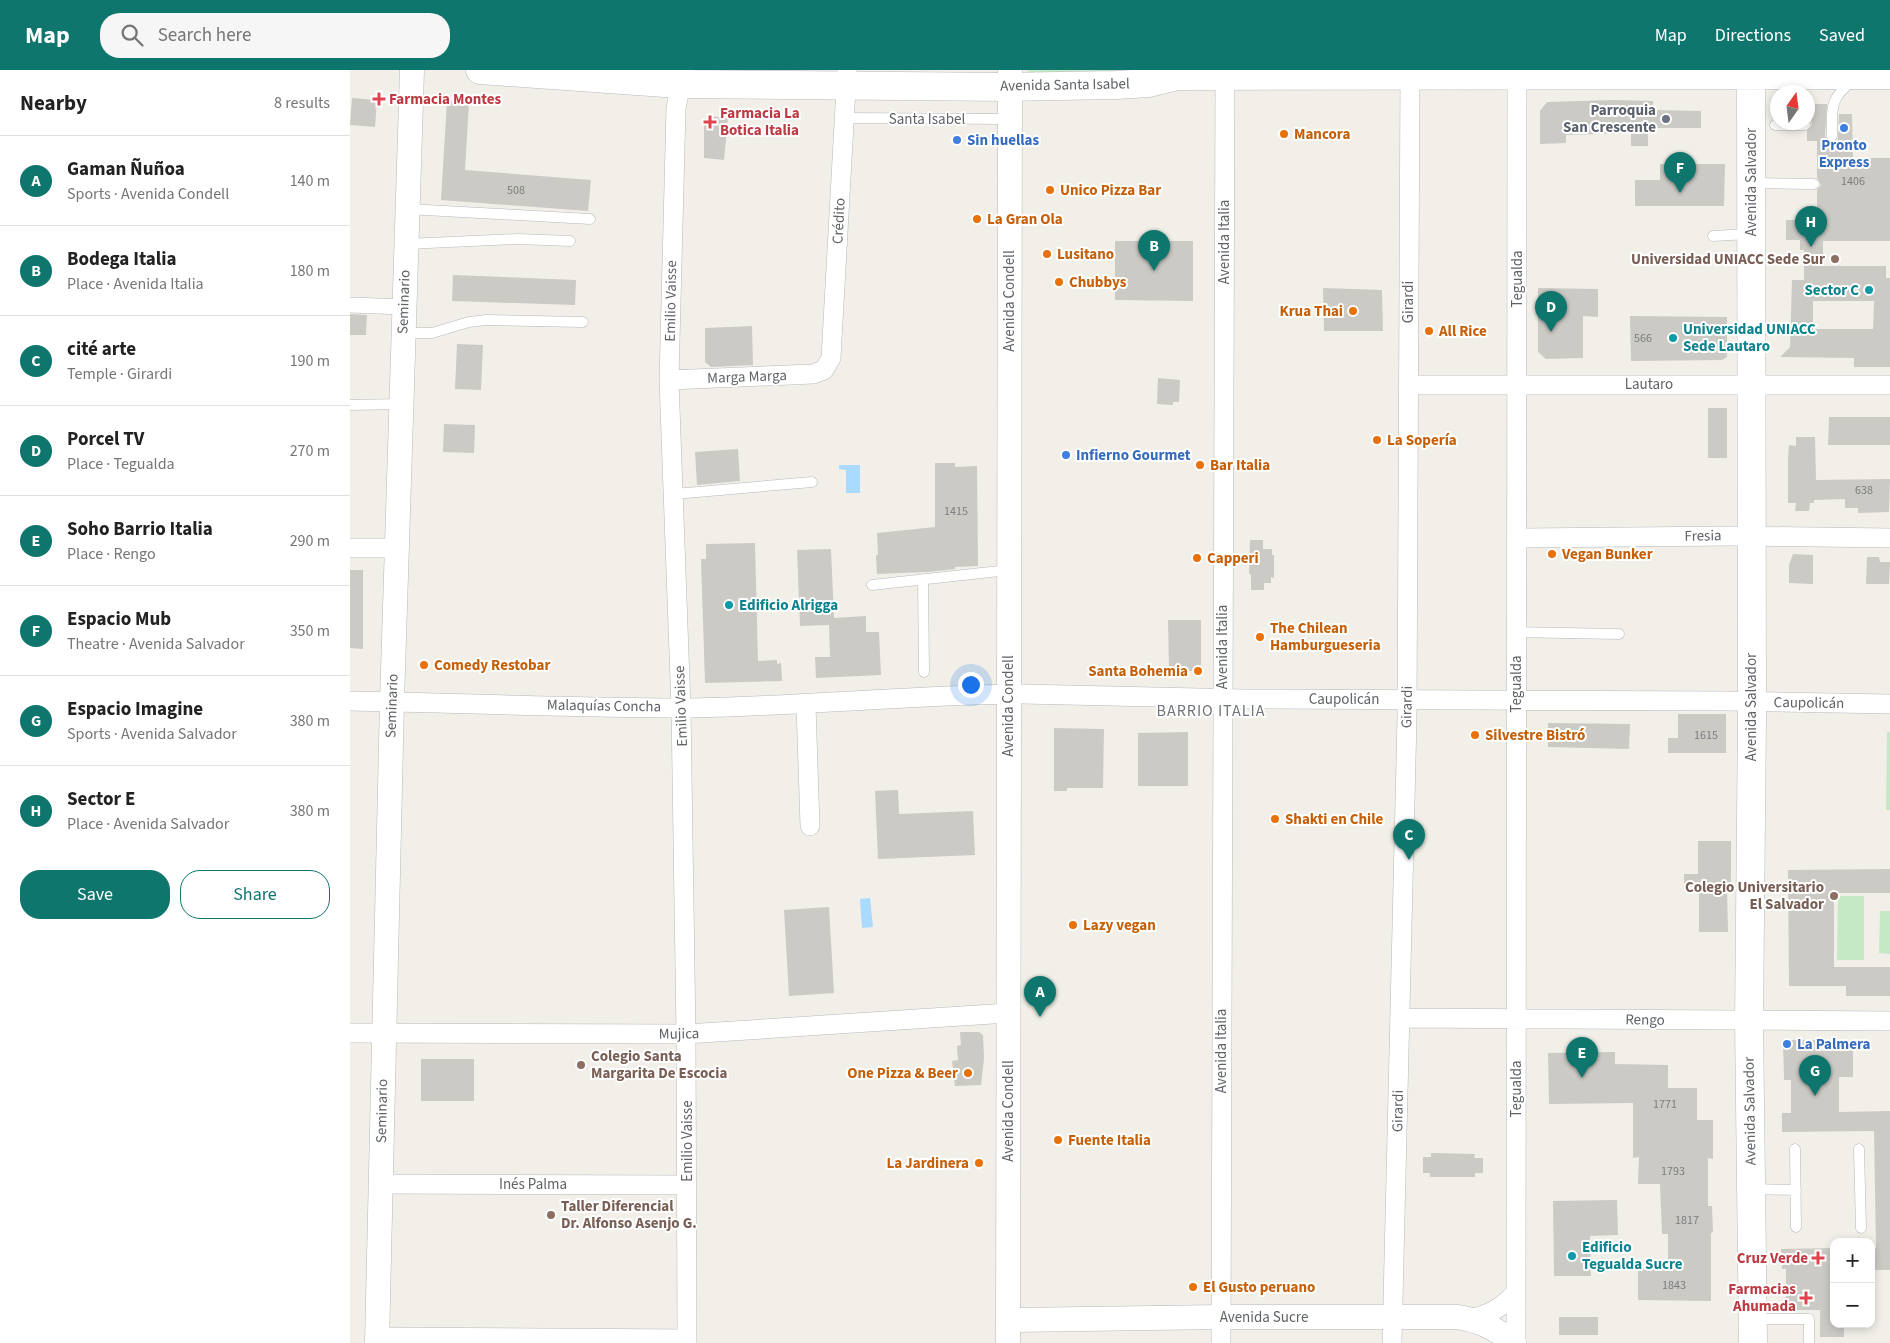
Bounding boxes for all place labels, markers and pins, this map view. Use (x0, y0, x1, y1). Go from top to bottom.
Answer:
place label: Farmacia Montes (389, 89, 502, 110)
marker: Farmacia Montes (373, 93, 385, 105)
place label: Parroquia San Crescente (1563, 100, 1656, 138)
place label: Farmacia La Botica Italia (720, 103, 800, 141)
marker: Parroquia San Crescente (1660, 113, 1672, 125)
marker: Farmacia La Botica Italia (704, 116, 716, 128)
marker: Pronto Express (1838, 122, 1850, 134)
place label: Mancora (1294, 124, 1350, 145)
marker: Mancora (1278, 128, 1290, 140)
place label: Sin huellas (967, 130, 1039, 151)
marker: Sin huellas (951, 134, 963, 146)
place label: Pronto Express (1819, 135, 1870, 173)
pin: F (1664, 152, 1696, 193)
place label: Unico Pizza Bar (1060, 180, 1161, 201)
marker: Unico Pizza Bar (1044, 184, 1056, 196)
pin: H (1795, 206, 1827, 247)
place label: La Gran Ola (987, 209, 1063, 230)
marker: La Gran Ola (971, 213, 983, 225)
pin: B (1138, 230, 1170, 271)
place label: Lusitano (1057, 244, 1114, 265)
marker: Lusitano (1041, 248, 1053, 260)
place label: Universidad UNIACC Sede Sur (1631, 249, 1825, 270)
marker: Universidad UNIACC Sede Sur (1829, 253, 1841, 265)
place label: Chubbys (1069, 272, 1127, 293)
marker: Chubbys (1053, 276, 1065, 288)
place label: Sector C (1805, 280, 1859, 301)
marker: Sector C (1863, 284, 1875, 296)
pin: D (1535, 291, 1567, 332)
place label: Krua Thai (1279, 301, 1343, 322)
marker: Krua Thai (1347, 305, 1359, 317)
place label: Universidad UNIACC Sede Lautaro (1683, 319, 1816, 357)
place label: All Rice (1438, 321, 1487, 342)
marker: All Rice (1423, 325, 1435, 337)
marker: Universidad UNIACC Sede Lautaro (1667, 332, 1679, 344)
place label: La Sopería (1387, 430, 1457, 451)
marker: La Sopería (1371, 434, 1383, 446)
place label: Infierno Gourmet (1076, 445, 1191, 466)
marker: Infierno Gourmet (1060, 449, 1072, 461)
place label: Bar Italia (1210, 455, 1270, 476)
marker: Bar Italia (1194, 459, 1206, 471)
place label: Vegan Bunker (1561, 544, 1653, 565)
place label: Capperi (1207, 548, 1259, 569)
marker: Vegan Bunker (1546, 548, 1558, 560)
marker: Capperi (1191, 552, 1203, 564)
place label: Edificio Alrigga (739, 595, 838, 616)
marker: Edificio Alrigga (723, 599, 735, 611)
place label: The Chilean Hamburgueseria (1270, 618, 1381, 656)
marker: The Chilean Hamburgueseria (1254, 631, 1266, 643)
place label: Comedy Restobar (434, 655, 550, 676)
marker: Comedy Restobar (418, 659, 430, 671)
place label: Santa Bohemia (1088, 661, 1188, 682)
marker: Santa Bohemia (1192, 665, 1204, 677)
place label: Silvestre Bistró (1485, 725, 1585, 746)
marker: Silvestre Bistró (1469, 729, 1481, 741)
place label: Shakti en Chile (1285, 809, 1383, 830)
marker: Shakti en Chile (1269, 813, 1281, 825)
pin: C (1393, 819, 1425, 860)
place label: Colegio Universitario El Salvador (1685, 877, 1824, 915)
marker: Colegio Universitario El Salvador (1828, 890, 1840, 902)
place label: Lazy vegan (1083, 915, 1156, 936)
marker: Lazy vegan (1067, 919, 1079, 931)
pin: A (1024, 976, 1056, 1017)
place label: La Palmera (1797, 1034, 1870, 1055)
pin: E (1566, 1037, 1598, 1078)
marker: La Palmera (1781, 1038, 1793, 1050)
place label: Colegio Santa Margarita De Escocia (591, 1046, 727, 1084)
pin: G (1799, 1055, 1831, 1096)
marker: Colegio Santa Margarita De Escocia (575, 1059, 587, 1071)
place label: One Pizza & Beer (847, 1063, 958, 1084)
marker: One Pizza & Beer (962, 1067, 974, 1079)
place label: Fuente Italia (1068, 1130, 1151, 1151)
marker: Fuente Italia (1052, 1134, 1064, 1146)
place label: La Jardinera (886, 1153, 969, 1174)
marker: La Jardinera (973, 1157, 985, 1169)
place label: Taller Diferencial Dr. Alfonso Asenjo G. (561, 1196, 697, 1234)
marker: Taller Diferencial Dr. Alfonso Asenjo G. (545, 1209, 557, 1221)
place label: Edificio Tegualda Sucre (1582, 1237, 1683, 1275)
place label: Cruz Verde (1737, 1248, 1808, 1269)
marker: Edificio Tegualda Sucre (1566, 1250, 1578, 1262)
marker: Cruz Verde (1812, 1252, 1824, 1264)
place label: El Gusto peruano (1203, 1277, 1315, 1298)
place label: Farmacias Ahumada (1728, 1279, 1796, 1317)
marker: El Gusto peruano (1187, 1281, 1199, 1293)
marker: Farmacias Ahumada (1800, 1292, 1812, 1304)

